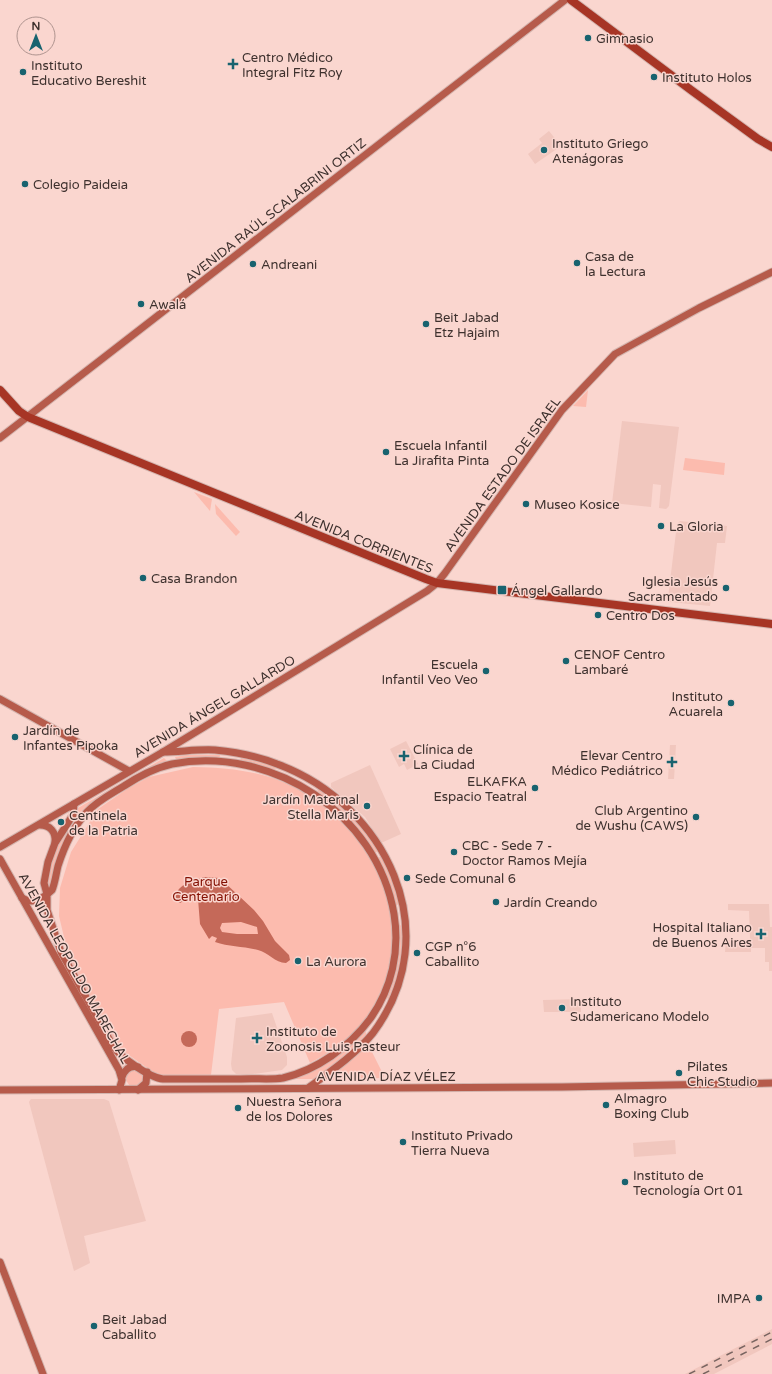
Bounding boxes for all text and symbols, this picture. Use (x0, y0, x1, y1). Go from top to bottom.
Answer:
north arrow (16, 16, 56, 56)
text: N (32, 20, 40, 33)
place label: Gimnasio (596, 31, 654, 47)
marker: Gimnasio (583, 33, 593, 43)
place label: Centro Médico Integral Fitz Roy (242, 50, 343, 81)
place label: Instituto Educativo Bereshit (31, 58, 146, 89)
marker: Centro Médico Integral Fitz Roy (227, 58, 239, 70)
marker: Instituto Educativo Bereshit (18, 67, 28, 77)
place label: Instituto Holos (662, 70, 752, 86)
marker: Instituto Holos (649, 72, 659, 82)
street label: AVENIDA RAÚL SCALABRINI ORTIZ (182, 135, 369, 287)
place label: Instituto Griego Atenágoras (552, 136, 649, 167)
marker: Instituto Griego Atenágoras (539, 145, 549, 155)
place label: Colegio Paideia (33, 177, 128, 193)
marker: Colegio Paideia (20, 179, 30, 189)
place label: Casa de la Lectura (585, 249, 646, 280)
place label: Andreani (261, 257, 317, 273)
marker: Casa de la Lectura (572, 258, 582, 268)
marker: Andreani (248, 259, 258, 269)
place label: Awalá (149, 297, 186, 313)
marker: Awalá (136, 299, 146, 309)
place label: Beit Jabad Etz Hajaim (434, 310, 500, 341)
marker: Beit Jabad Etz Hajaim (421, 319, 431, 329)
street label: AVENIDA ESTADO DE ISRAEL (441, 394, 565, 555)
place label: Escuela Infantil La Jirafita Pinta (394, 438, 489, 469)
marker: Escuela Infantil La Jirafita Pinta (381, 447, 391, 457)
place label: Museo Kosice (534, 497, 620, 513)
marker: Museo Kosice (521, 499, 531, 509)
street label: AVENIDA CORRIENTES (292, 507, 435, 577)
place label: La Gloria (669, 519, 724, 535)
marker: La Gloria (656, 521, 666, 531)
place label: Casa Brandon (151, 571, 237, 587)
marker: Casa Brandon (138, 573, 148, 583)
place label: Iglesia Jesús Sacramentado (628, 574, 718, 605)
place label: Ángel Gallardo (511, 583, 603, 599)
marker: Iglesia Jesús Sacramentado (721, 583, 731, 593)
marker: Ángel Gallardo (496, 584, 508, 596)
place label: Centro Dos (606, 608, 675, 624)
marker: Centro Dos (593, 610, 603, 620)
place label: CENOF Centro Lambaré (574, 647, 665, 678)
street label: AVENIDA ÁNGEL GALLARDO (131, 652, 298, 762)
marker: CENOF Centro Lambaré (561, 656, 571, 666)
place label: Escuela Infantil Veo Veo (382, 657, 478, 688)
marker: Escuela Infantil Veo Veo (481, 666, 491, 676)
place label: Instituto Acuarela (669, 689, 723, 720)
marker: Instituto Acuarela (726, 698, 736, 708)
place label: Jardín de Infantes Pipoka (23, 723, 118, 754)
marker: Jardín de Infantes Pipoka (10, 732, 20, 742)
place label: Clínica de La Ciudad (413, 742, 475, 773)
place label: Elevar Centro Médico Pediátrico (551, 748, 663, 779)
marker: Clínica de La Ciudad (398, 750, 410, 762)
marker: Elevar Centro Médico Pediátrico (666, 756, 678, 768)
place label: ELKAFKA Espacio Teatral (434, 774, 527, 805)
marker: ELKAFKA Espacio Teatral (530, 783, 540, 793)
place label: Jardín Maternal Stella Maris (263, 792, 359, 823)
marker: Jardín Maternal Stella Maris (362, 801, 372, 811)
place label: Club Argentino de Wushu (CAWS) (575, 803, 688, 834)
place label: Centinela de la Patria (69, 808, 138, 839)
marker: Club Argentino de Wushu (CAWS) (691, 812, 701, 822)
marker: Centinela de la Patria (56, 817, 66, 827)
place label: CBC - Sede 7 - Doctor Ramos Mejía (462, 838, 587, 869)
marker: CBC - Sede 7 - Doctor Ramos Mejía (449, 847, 459, 857)
street label: AVENIDA LEOPOLDO MARECHAL (15, 870, 134, 1067)
place label: Sede Comunal 6 (415, 871, 516, 887)
marker: Sede Comunal 6 (402, 873, 412, 883)
park label: Parque Centenario (172, 874, 240, 905)
place label: Jardín Creando (504, 895, 597, 911)
marker: Jardín Creando (491, 897, 501, 907)
place label: Hospital Italiano de Buenos Aires (652, 920, 752, 951)
marker: Hospital Italiano de Buenos Aires (755, 928, 767, 940)
place label: CGP n°6 Caballito (425, 939, 479, 970)
marker: CGP n°6 Caballito (412, 948, 422, 958)
place label: La Aurora (306, 954, 367, 970)
marker: La Aurora (293, 956, 303, 966)
place label: Instituto Sudamericano Modelo (570, 994, 709, 1025)
marker: Instituto Sudamericano Modelo (557, 1003, 567, 1013)
place label: Instituto de Zoonosis Luis Pasteur (266, 1024, 400, 1055)
marker: Instituto de Zoonosis Luis Pasteur (251, 1032, 263, 1044)
place label: Pilates Chic Studio (687, 1059, 758, 1090)
marker: Pilates Chic Studio (674, 1068, 684, 1078)
street label: AVENIDA DÍAZ VÉLEZ (316, 1069, 456, 1085)
place label: Almagro Boxing Club (614, 1091, 689, 1122)
place label: Nuestra Señora de los Dolores (246, 1094, 342, 1125)
marker: Almagro Boxing Club (601, 1100, 611, 1110)
marker: Nuestra Señora de los Dolores (233, 1103, 243, 1113)
place label: Instituto Privado Tierra Nueva (411, 1128, 513, 1159)
marker: Instituto Privado Tierra Nueva (398, 1137, 408, 1147)
place label: Instituto de Tecnología Ort 01 (633, 1168, 744, 1199)
marker: Instituto de Tecnología Ort 01 (620, 1177, 630, 1187)
place label: IMPA (717, 1291, 751, 1307)
marker: IMPA (754, 1293, 764, 1303)
place label: Beit Jabad Caballito (102, 1312, 167, 1343)
marker: Beit Jabad Caballito (89, 1321, 99, 1331)

